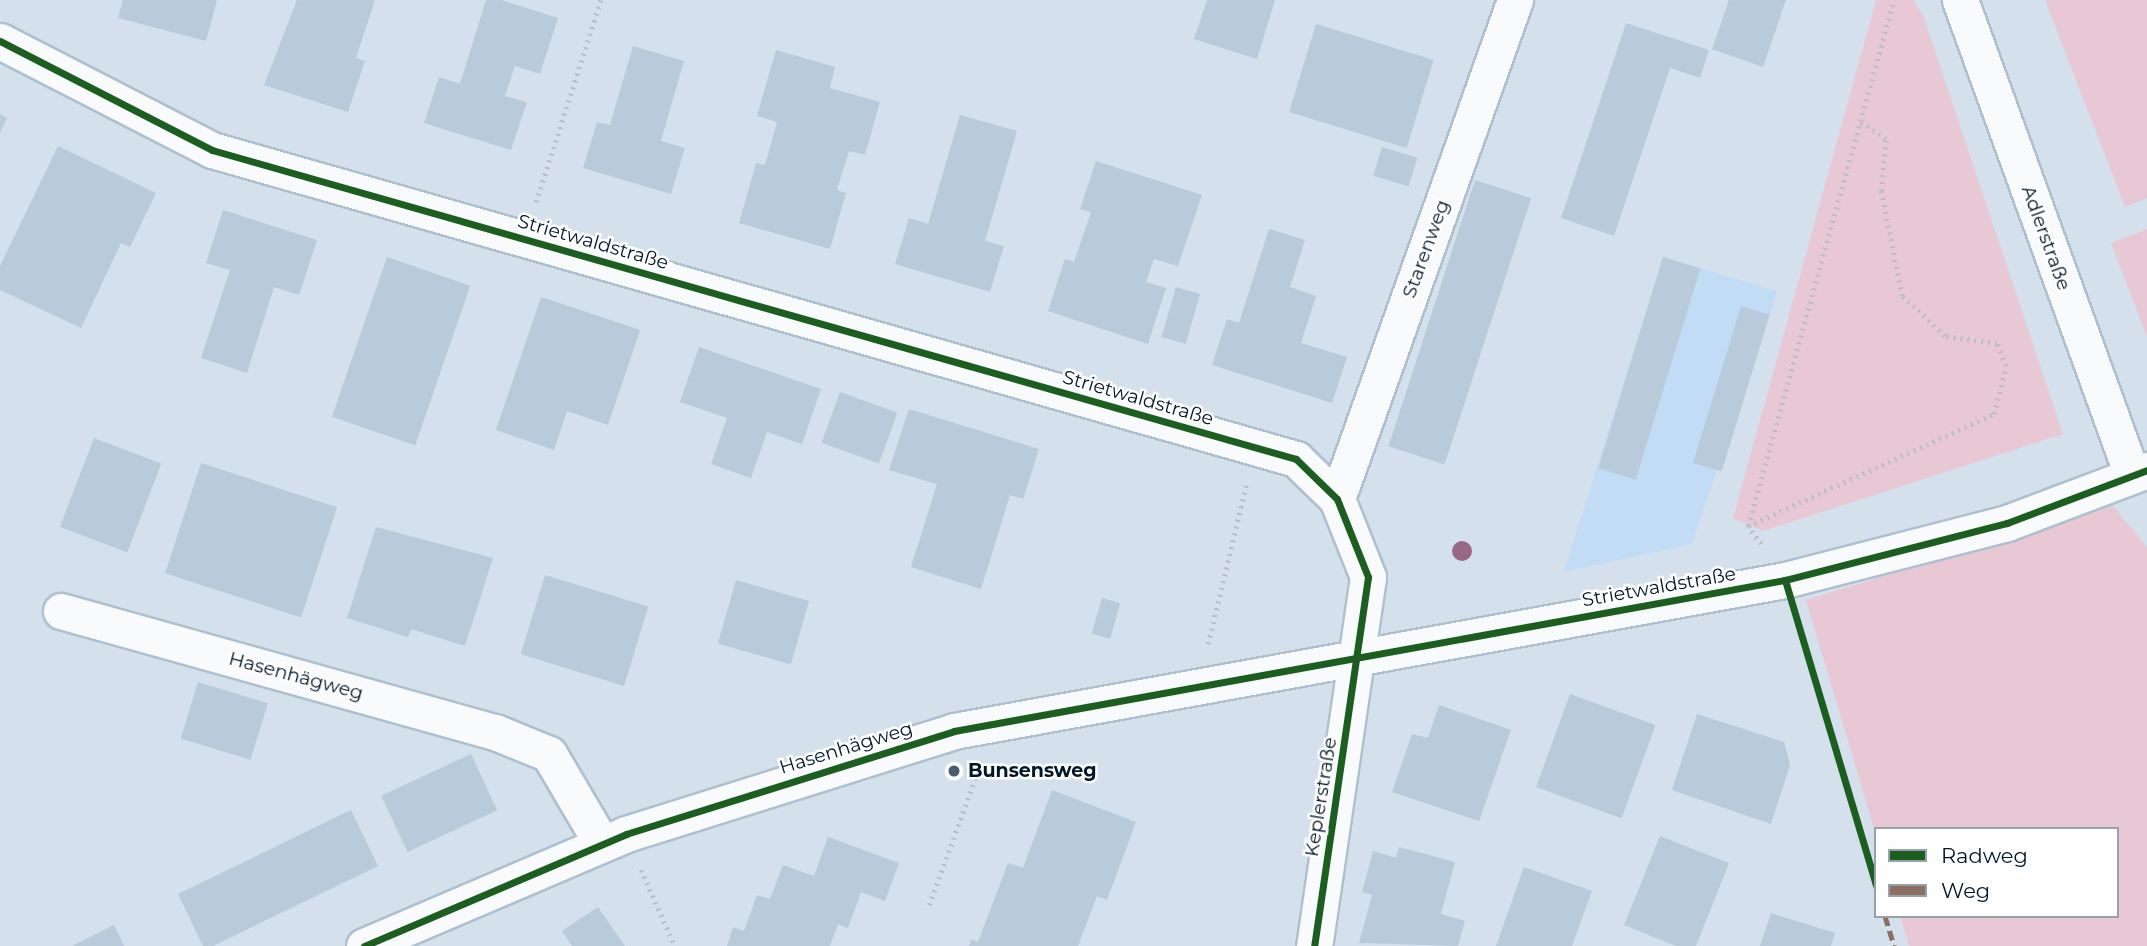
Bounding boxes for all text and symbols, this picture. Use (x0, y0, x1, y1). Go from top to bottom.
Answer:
street label: Adlerstraße (2017, 183, 2075, 293)
street label: Starenweg (1398, 197, 1454, 301)
street label: Strietwaldstraße (515, 210, 671, 274)
street label: Strietwaldstraße (1060, 366, 1216, 430)
street label: Strietwaldstraße (1580, 562, 1738, 612)
street label: Hasenhägweg (226, 647, 366, 705)
street label: Hasenhägweg (777, 717, 915, 779)
street label: Keplerstraße (1300, 736, 1342, 858)
place label: Bunsensweg (968, 760, 1097, 782)
marker: Bunsensweg (946, 763, 962, 779)
legend (1874, 827, 2119, 918)
text: Radweg (1941, 843, 2028, 868)
text: Weg (1941, 878, 1990, 903)

